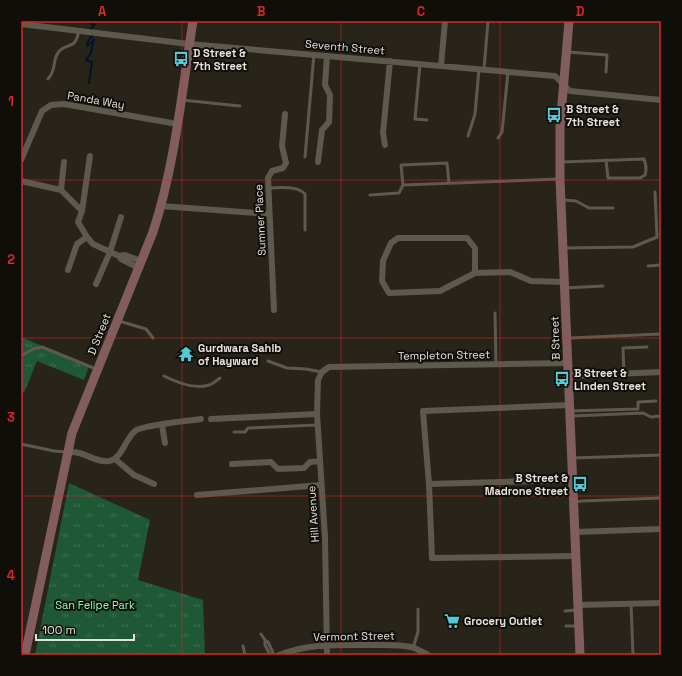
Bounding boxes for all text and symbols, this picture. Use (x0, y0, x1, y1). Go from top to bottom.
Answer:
text: A (98, 3, 107, 20)
text: B (257, 3, 266, 20)
text: C (417, 3, 425, 20)
text: D (576, 3, 585, 20)
street label: Seventh Street (304, 37, 386, 57)
place label: D Street & 7th Street (193, 46, 247, 73)
bus stop icon: D Street & 7th Street (172, 50, 190, 68)
street label: Panda Way (66, 88, 126, 112)
text: 1 (8, 93, 14, 110)
place label: B Street & 7th Street (566, 102, 620, 129)
bus stop icon: B Street & 7th Street (545, 106, 563, 124)
street label: Sumner Place (251, 184, 269, 256)
text: 2 (7, 251, 15, 268)
street label: D Street (84, 311, 114, 357)
street label: B Street (547, 316, 563, 360)
place label: Gurdwara Sahib of Hayward (198, 341, 281, 368)
temple icon: Gurdwara Sahib of Hayward (177, 345, 195, 363)
street label: Templeton Street (398, 347, 490, 363)
place label: B Street & Linden Street (574, 366, 646, 393)
bus stop icon: B Street & Linden Street (553, 370, 571, 388)
text: 3 (7, 409, 15, 426)
place label: B Street & Madrone Street (485, 471, 568, 498)
bus stop icon: B Street & Madrone Street (571, 475, 589, 493)
street label: Hill Avenue (304, 485, 322, 543)
text: 4 (7, 567, 15, 584)
park label: San Felipe Park (55, 598, 135, 612)
supermarket icon: Grocery Outlet (443, 612, 461, 630)
place label: Grocery Outlet (464, 614, 542, 628)
scale bar (36, 616, 134, 642)
text: 100 m (42, 622, 76, 638)
street label: Vermont Street (313, 628, 395, 644)

